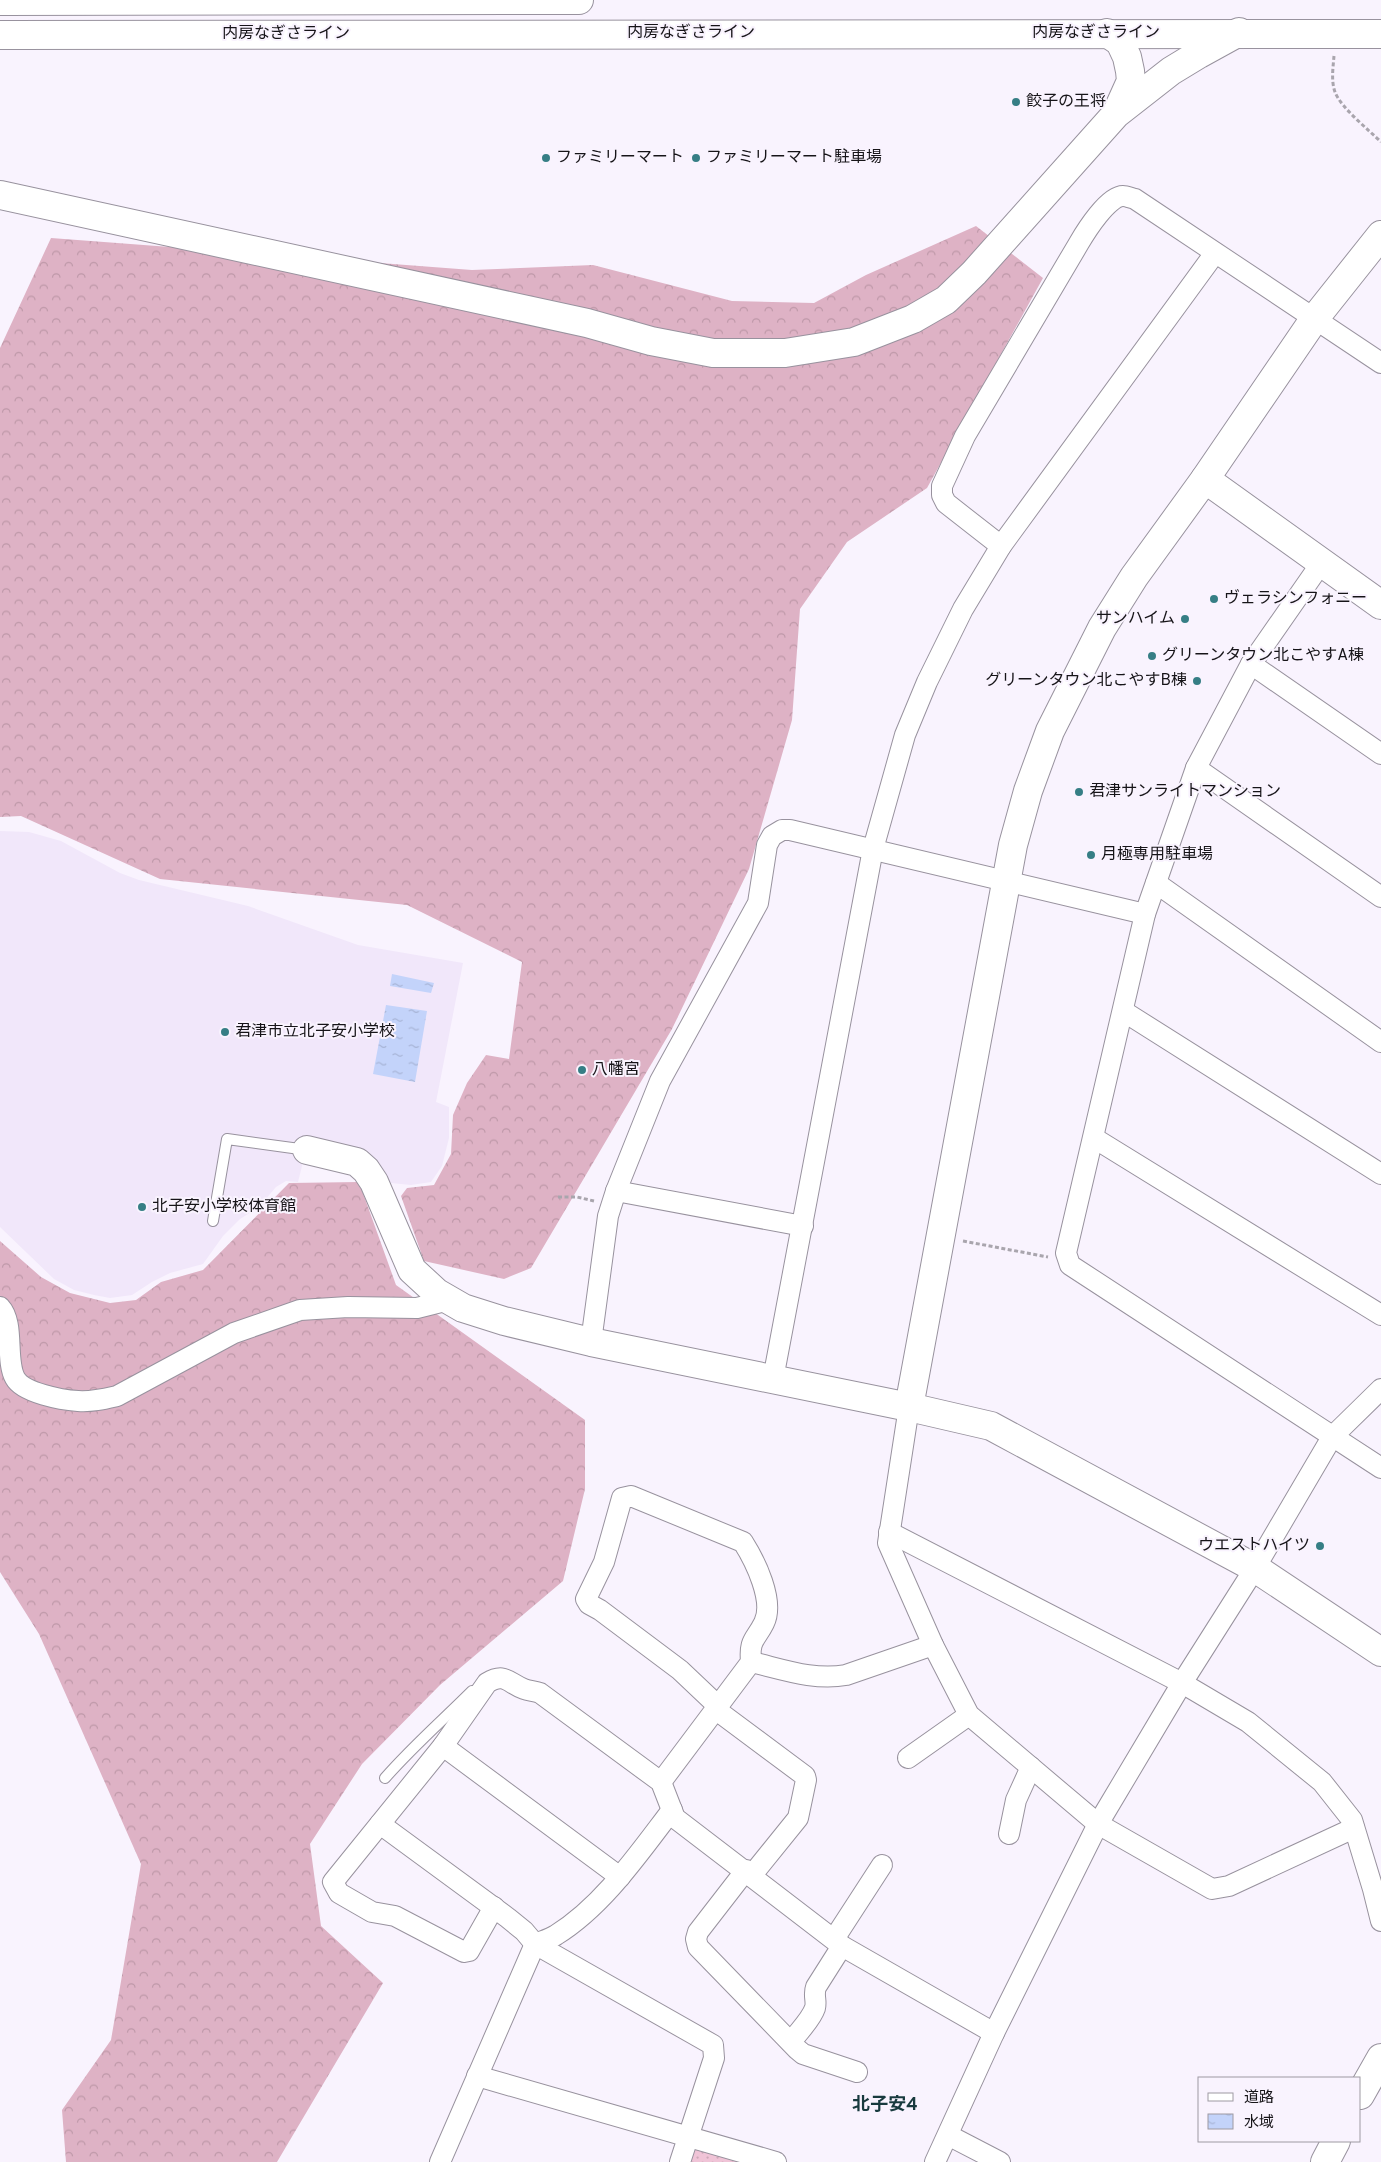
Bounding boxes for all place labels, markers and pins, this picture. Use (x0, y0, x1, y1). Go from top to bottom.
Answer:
place label: 餃子の王将 (1026, 92, 1106, 112)
marker: 餃子の王将 (1010, 96, 1022, 108)
place label: ファミリーマート (556, 148, 684, 168)
place label: ファミリーマート駐車場 (706, 148, 882, 168)
marker: ファミリーマート (540, 152, 552, 164)
marker: ファミリーマート駐車場 (690, 152, 702, 164)
place label: ヴェラシンフォニー (1224, 589, 1367, 609)
marker: ヴェラシンフォニー (1208, 593, 1220, 605)
place label: サンハイム (1096, 609, 1175, 629)
marker: サンハイム (1179, 613, 1191, 625)
place label: グリーンタウン北こやすA棟 (1162, 646, 1364, 666)
marker: グリーンタウン北こやすA棟 (1146, 650, 1158, 662)
place label: グリーンタウン北こやすB棟 (985, 671, 1187, 691)
marker: グリーンタウン北こやすB棟 (1191, 675, 1203, 687)
place label: 君津サンライトマンション (1089, 782, 1281, 802)
marker: 君津サンライトマンション (1073, 786, 1085, 798)
place label: 月極専用駐車場 (1101, 845, 1213, 865)
marker: 月極専用駐車場 (1085, 849, 1097, 861)
place label: 君津市立北子安小学校 (235, 1022, 395, 1042)
marker: 君津市立北子安小学校 (219, 1026, 231, 1038)
place label: 八幡宮 (592, 1060, 640, 1080)
marker: 八幡宮 (576, 1064, 588, 1076)
place label: 北子安小学校体育館 (152, 1197, 296, 1217)
marker: 北子安小学校体育館 (136, 1201, 148, 1213)
place label: ウエストハイツ (1198, 1536, 1310, 1556)
marker: ウエストハイツ (1314, 1540, 1326, 1552)

